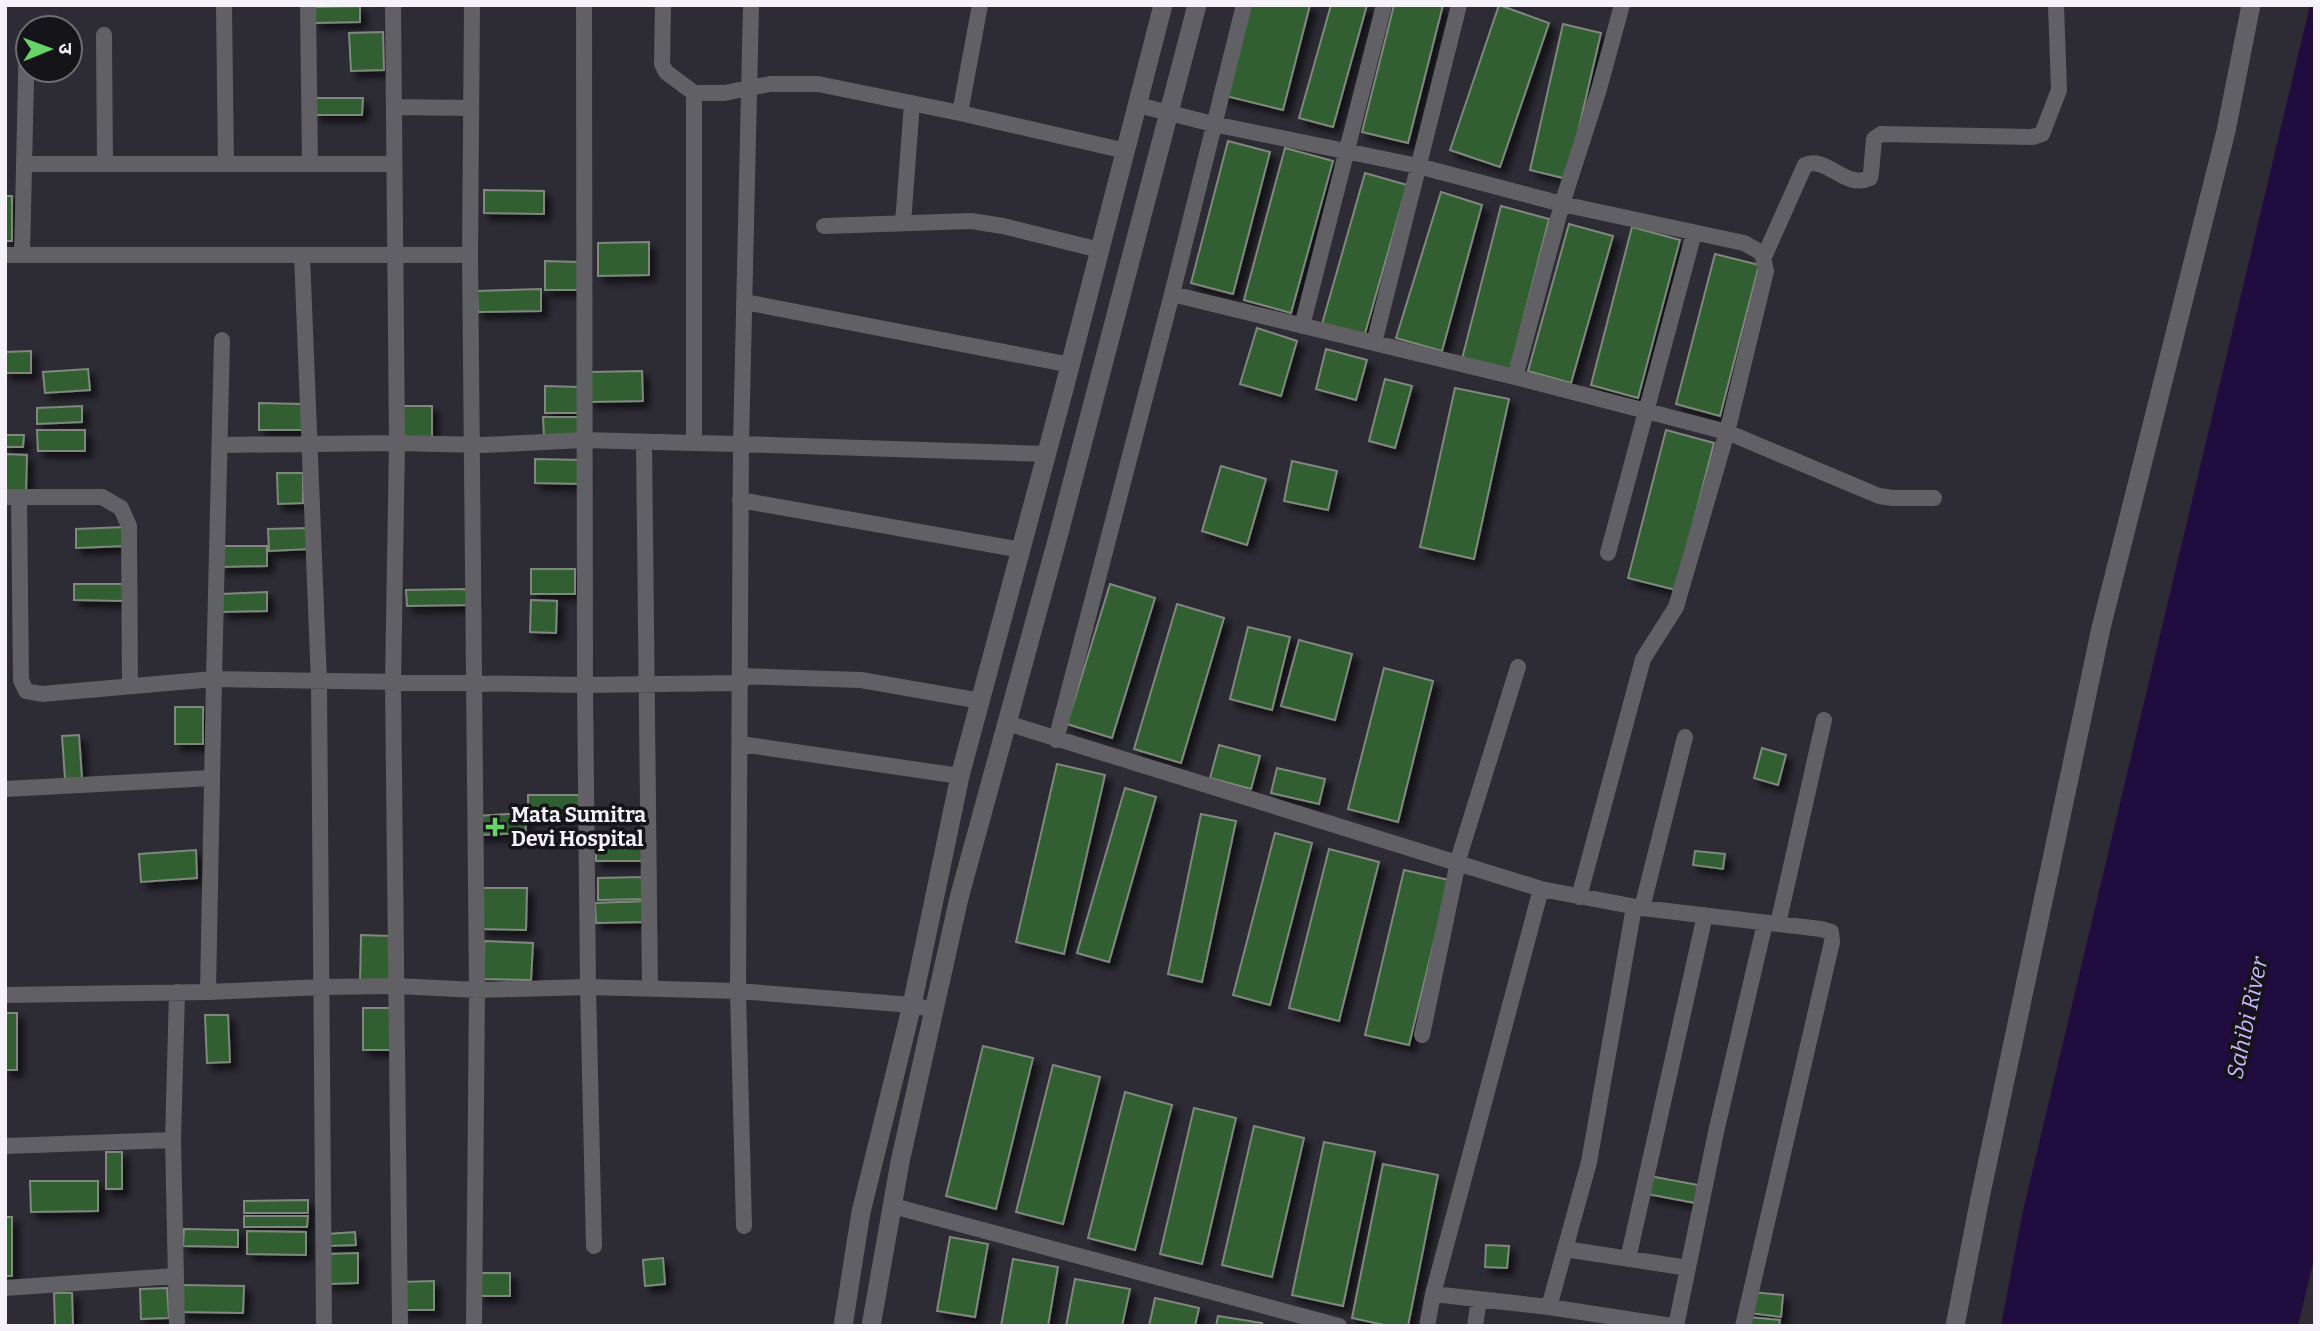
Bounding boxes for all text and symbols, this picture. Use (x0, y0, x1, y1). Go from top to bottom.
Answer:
north arrow (14, 14, 84, 84)
text: उ (54, 43, 77, 55)
place label: Mata Sumitra Devi Hospital (511, 802, 646, 852)
marker: Mata Sumitra Devi Hospital (485, 817, 505, 837)
water label: Sahibi River (2220, 953, 2274, 1081)

